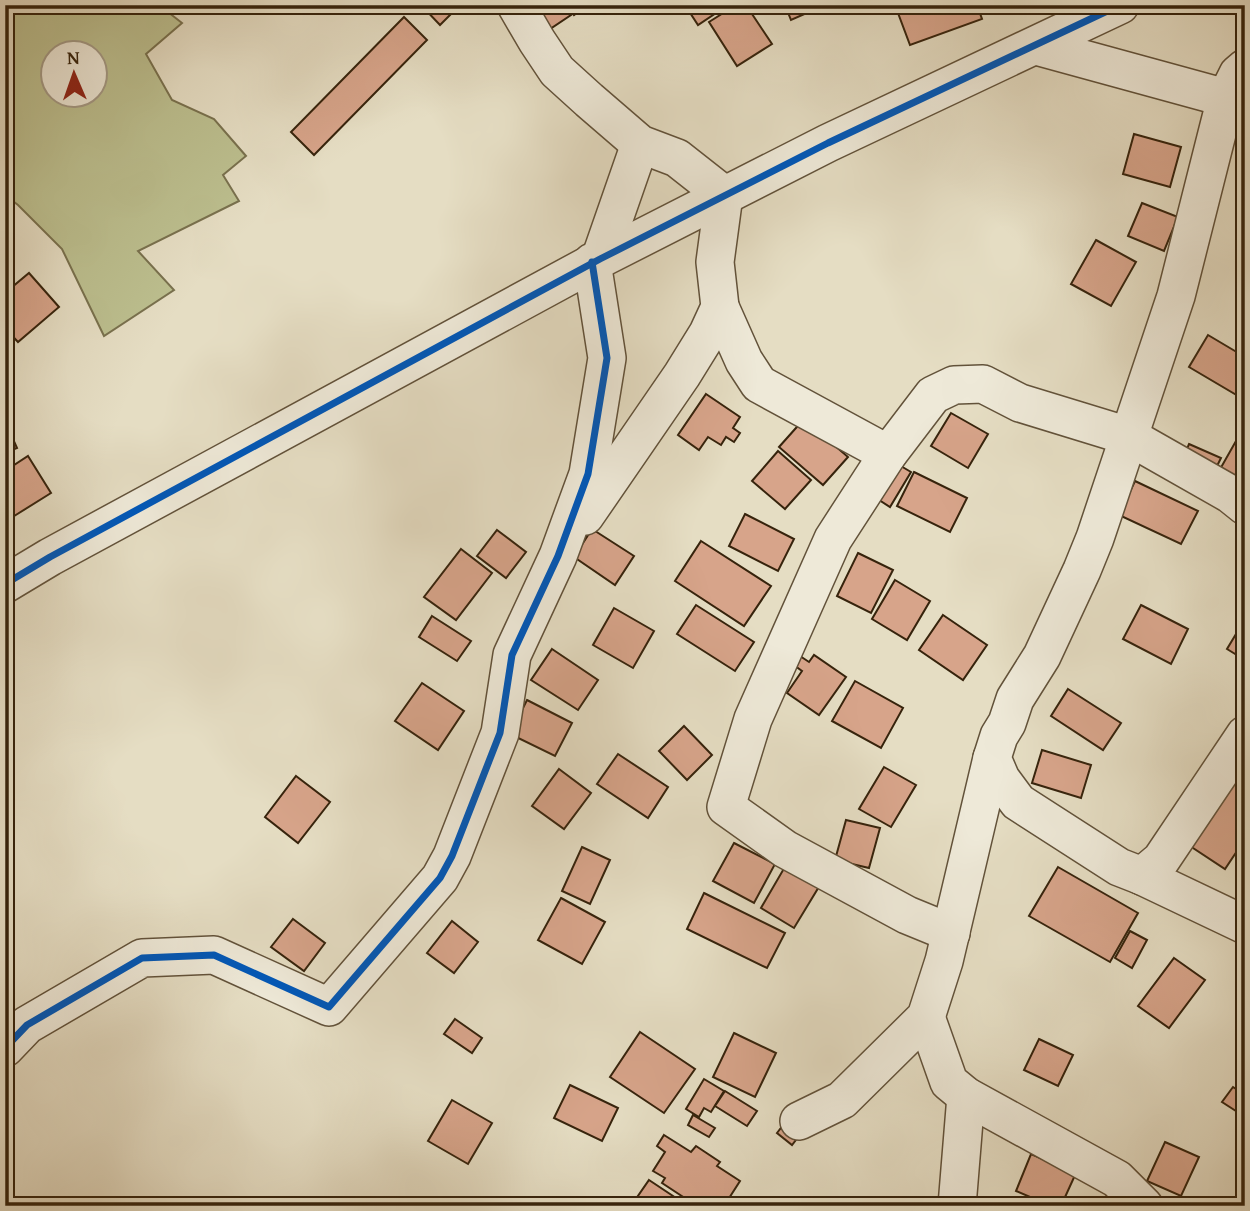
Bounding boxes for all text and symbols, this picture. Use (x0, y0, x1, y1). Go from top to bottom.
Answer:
north arrow (38, 38, 108, 108)
text: N (67, 43, 81, 71)

